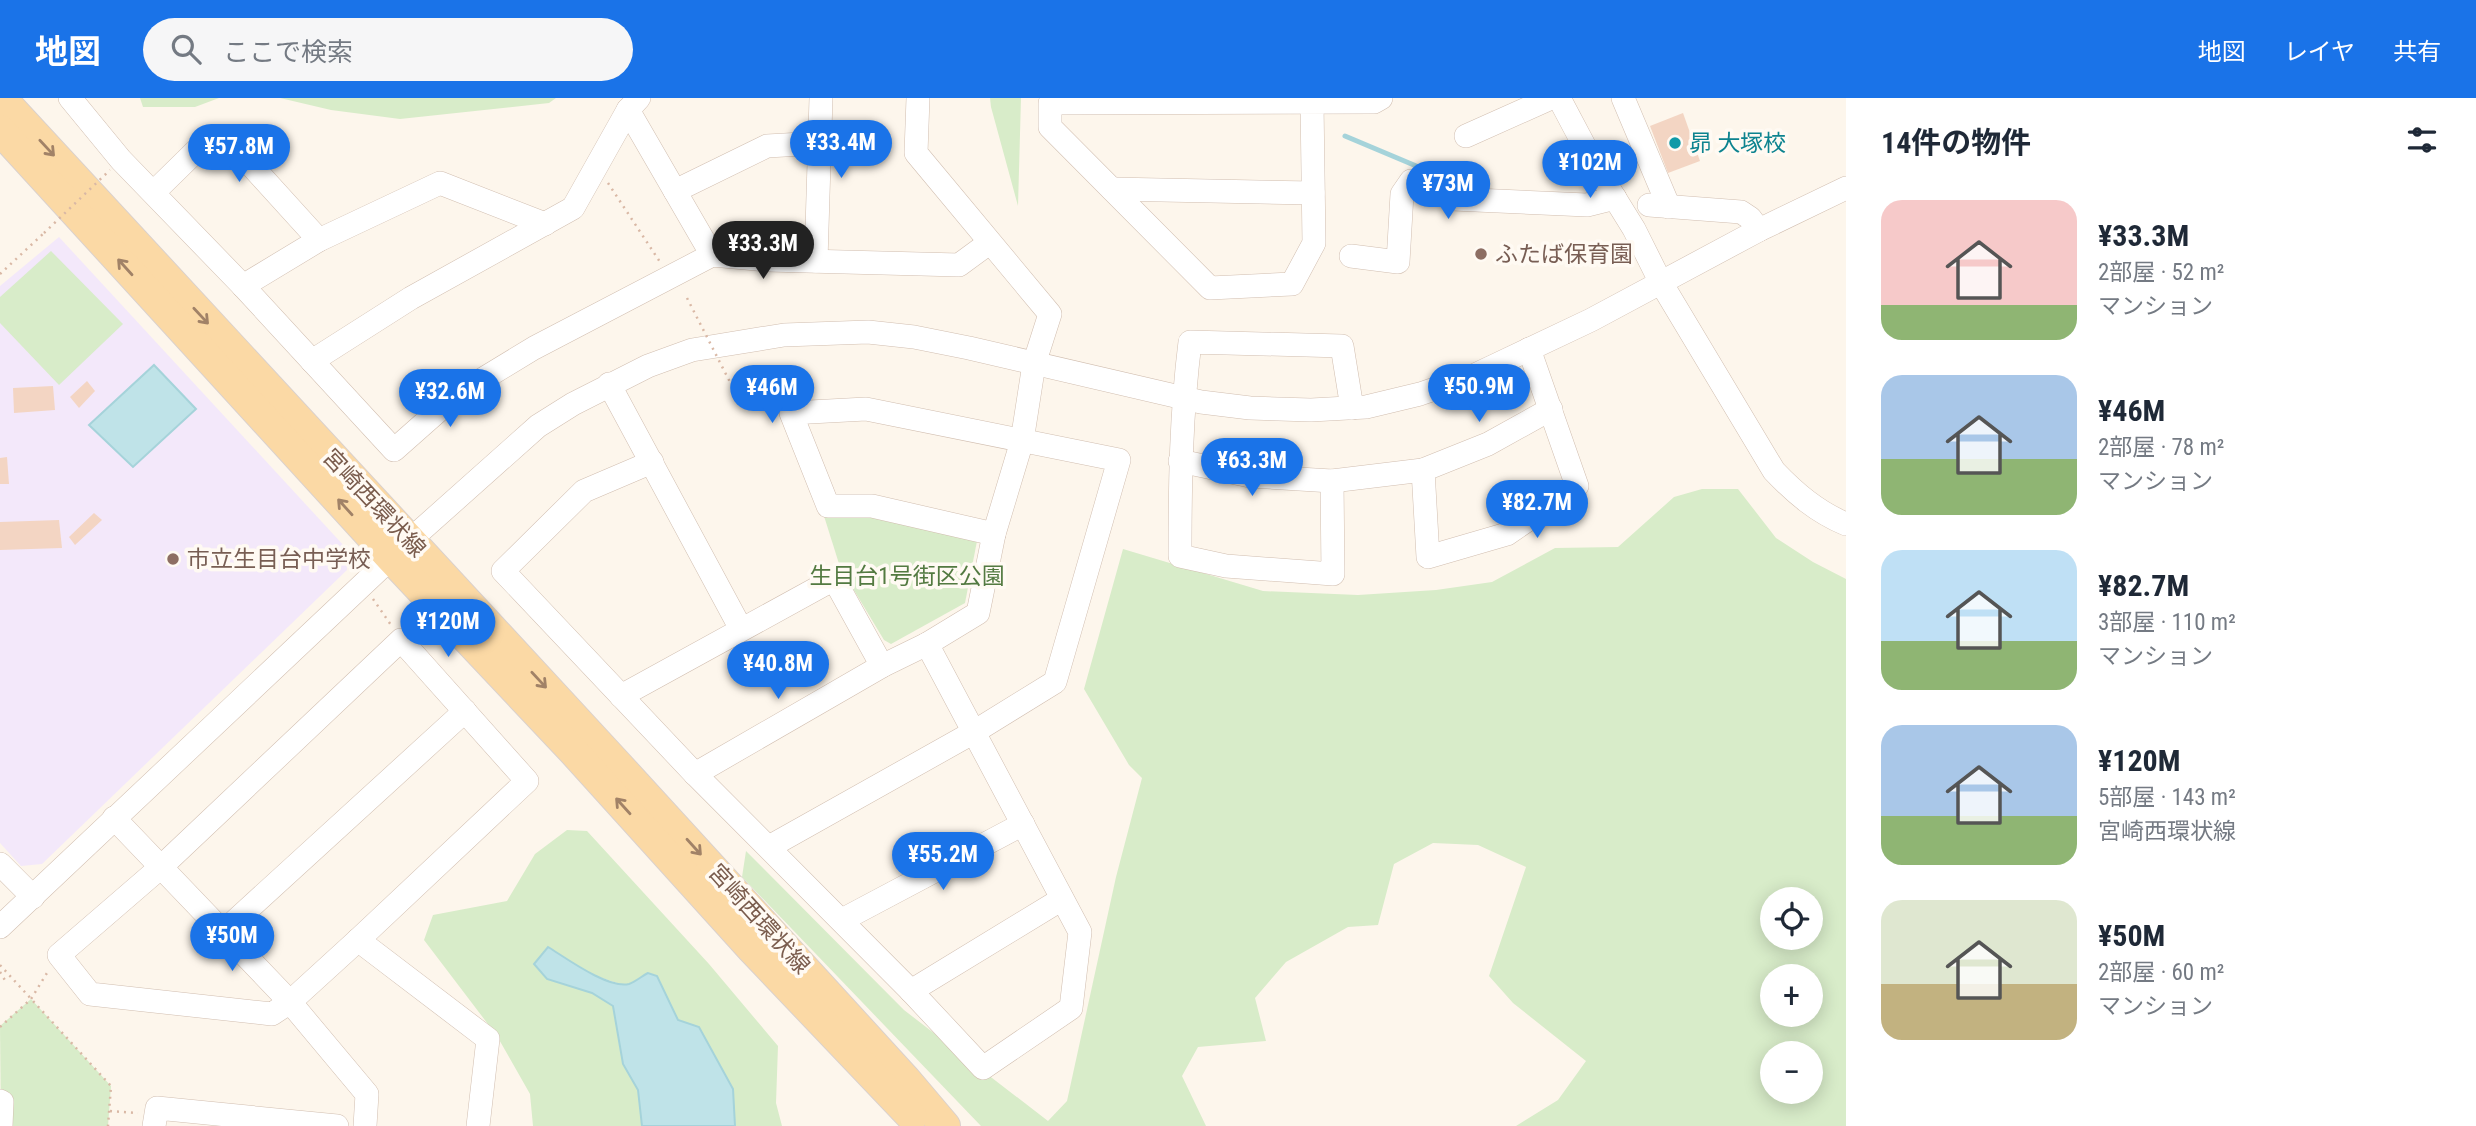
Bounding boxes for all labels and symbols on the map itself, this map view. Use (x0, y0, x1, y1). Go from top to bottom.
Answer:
pin: ¥33.4M (784, 120, 898, 180)
pin: ¥57.8M (182, 125, 296, 184)
place label: 昴 大塚校 (1689, 130, 1786, 157)
marker: 昴 大塚校 (1667, 135, 1683, 151)
one-way arrow (39, 139, 56, 156)
pin: ¥102M (1541, 140, 1639, 200)
pin: ¥73M (1407, 162, 1489, 221)
pin: ¥33.3M (706, 222, 820, 281)
place label: ふたば保育園 (1495, 241, 1633, 268)
marker: ふたば保育園 (1473, 246, 1489, 262)
one-way arrow (117, 259, 134, 276)
one-way arrow (193, 307, 210, 324)
pin: ¥50.9M (1422, 364, 1536, 424)
pin: ¥46M (731, 366, 813, 425)
pin: ¥32.6M (393, 370, 507, 429)
pin: ¥63.3M (1195, 438, 1309, 498)
street label: 宮崎西環状線 (317, 443, 431, 563)
pin: ¥82.7M (1480, 480, 1594, 540)
one-way arrow (337, 498, 353, 516)
place label: 市立生目台中学校 (187, 546, 371, 573)
marker: 市立生目台中学校 (165, 551, 181, 567)
park label: 生目台1号街区公園 (809, 563, 1005, 590)
pin: ¥120M (399, 600, 497, 659)
pin: ¥40.8M (721, 642, 835, 701)
one-way arrow (531, 671, 547, 689)
one-way arrow (615, 797, 631, 815)
pin: ¥55.2M (886, 832, 1000, 892)
one-way arrow (685, 838, 702, 855)
street label: 宮崎西環状線 (703, 859, 815, 979)
pin: ¥50M (191, 914, 273, 973)

